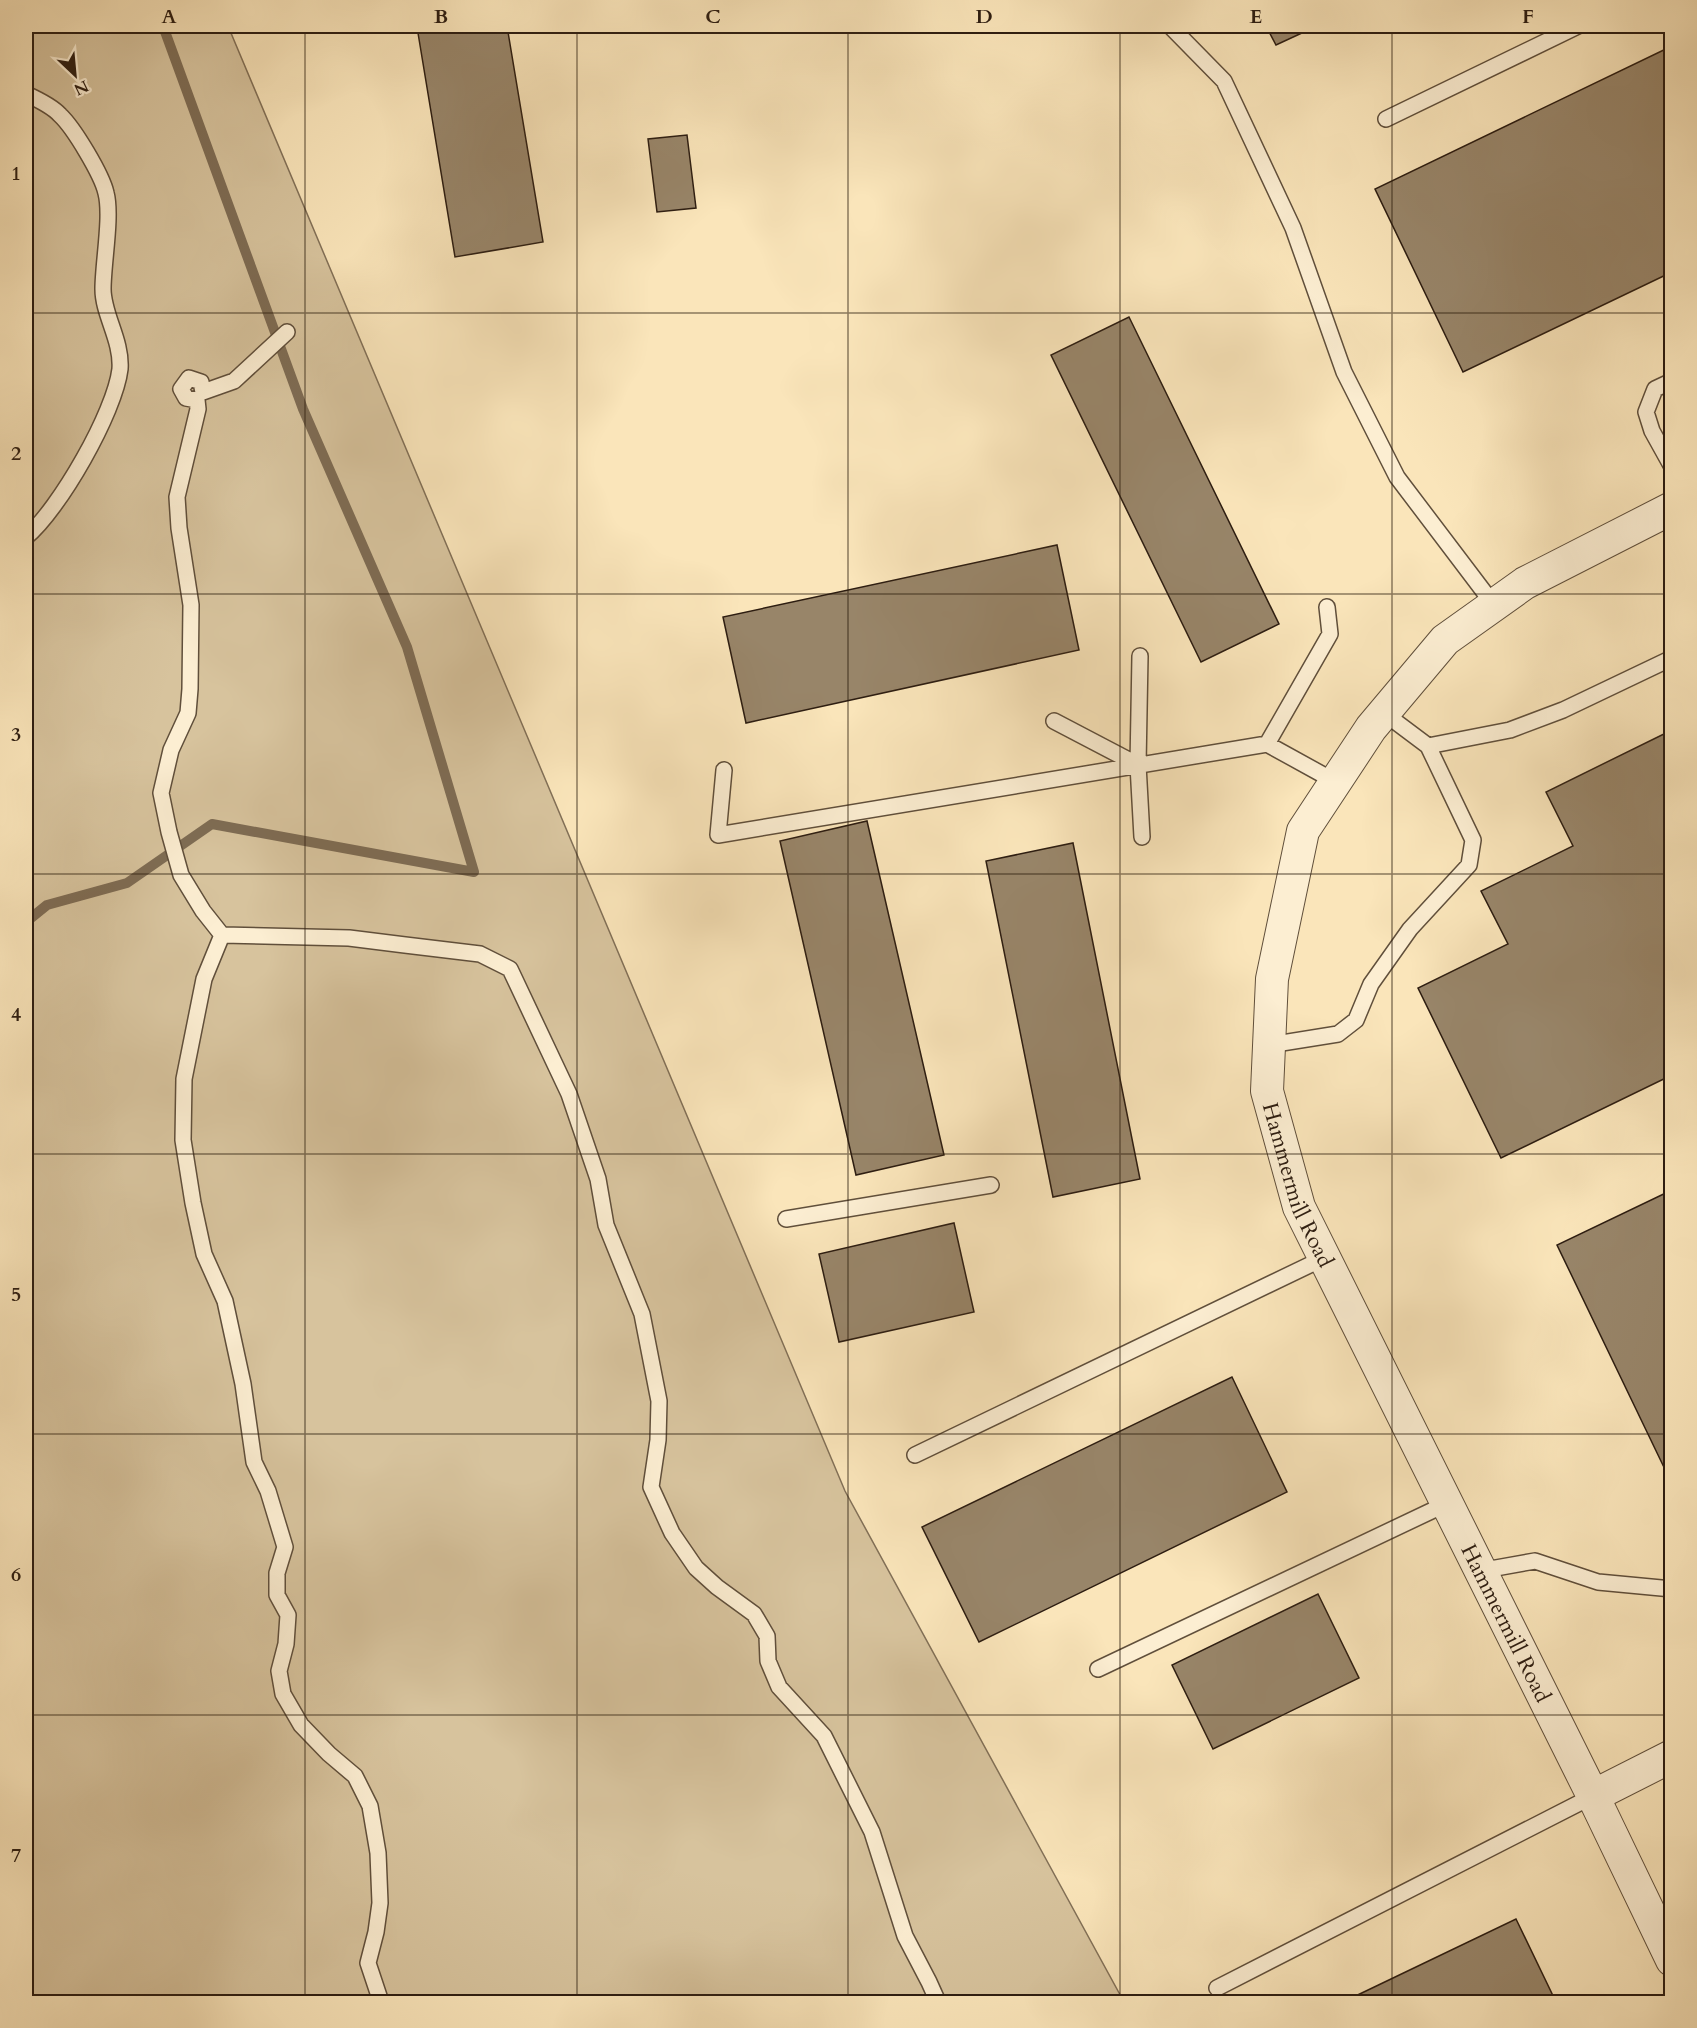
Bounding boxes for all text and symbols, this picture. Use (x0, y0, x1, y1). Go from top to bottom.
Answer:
text: A (161, 3, 177, 30)
text: B (434, 3, 448, 30)
text: C (705, 3, 721, 30)
text: D (975, 3, 993, 30)
text: E (1250, 3, 1262, 30)
text: F (1522, 3, 1534, 30)
north arrow (45, 45, 105, 105)
text: N (70, 75, 92, 101)
text: 1 (11, 160, 21, 187)
text: 2 (11, 440, 21, 467)
text: 3 (11, 721, 21, 748)
text: 4 (11, 1001, 21, 1028)
street label: Hammermill Road (1255, 1099, 1341, 1273)
text: 5 (11, 1281, 21, 1308)
street label: Hammermill Road (1453, 1539, 1558, 1708)
text: 6 (11, 1561, 21, 1588)
text: 7 (11, 1842, 21, 1869)

